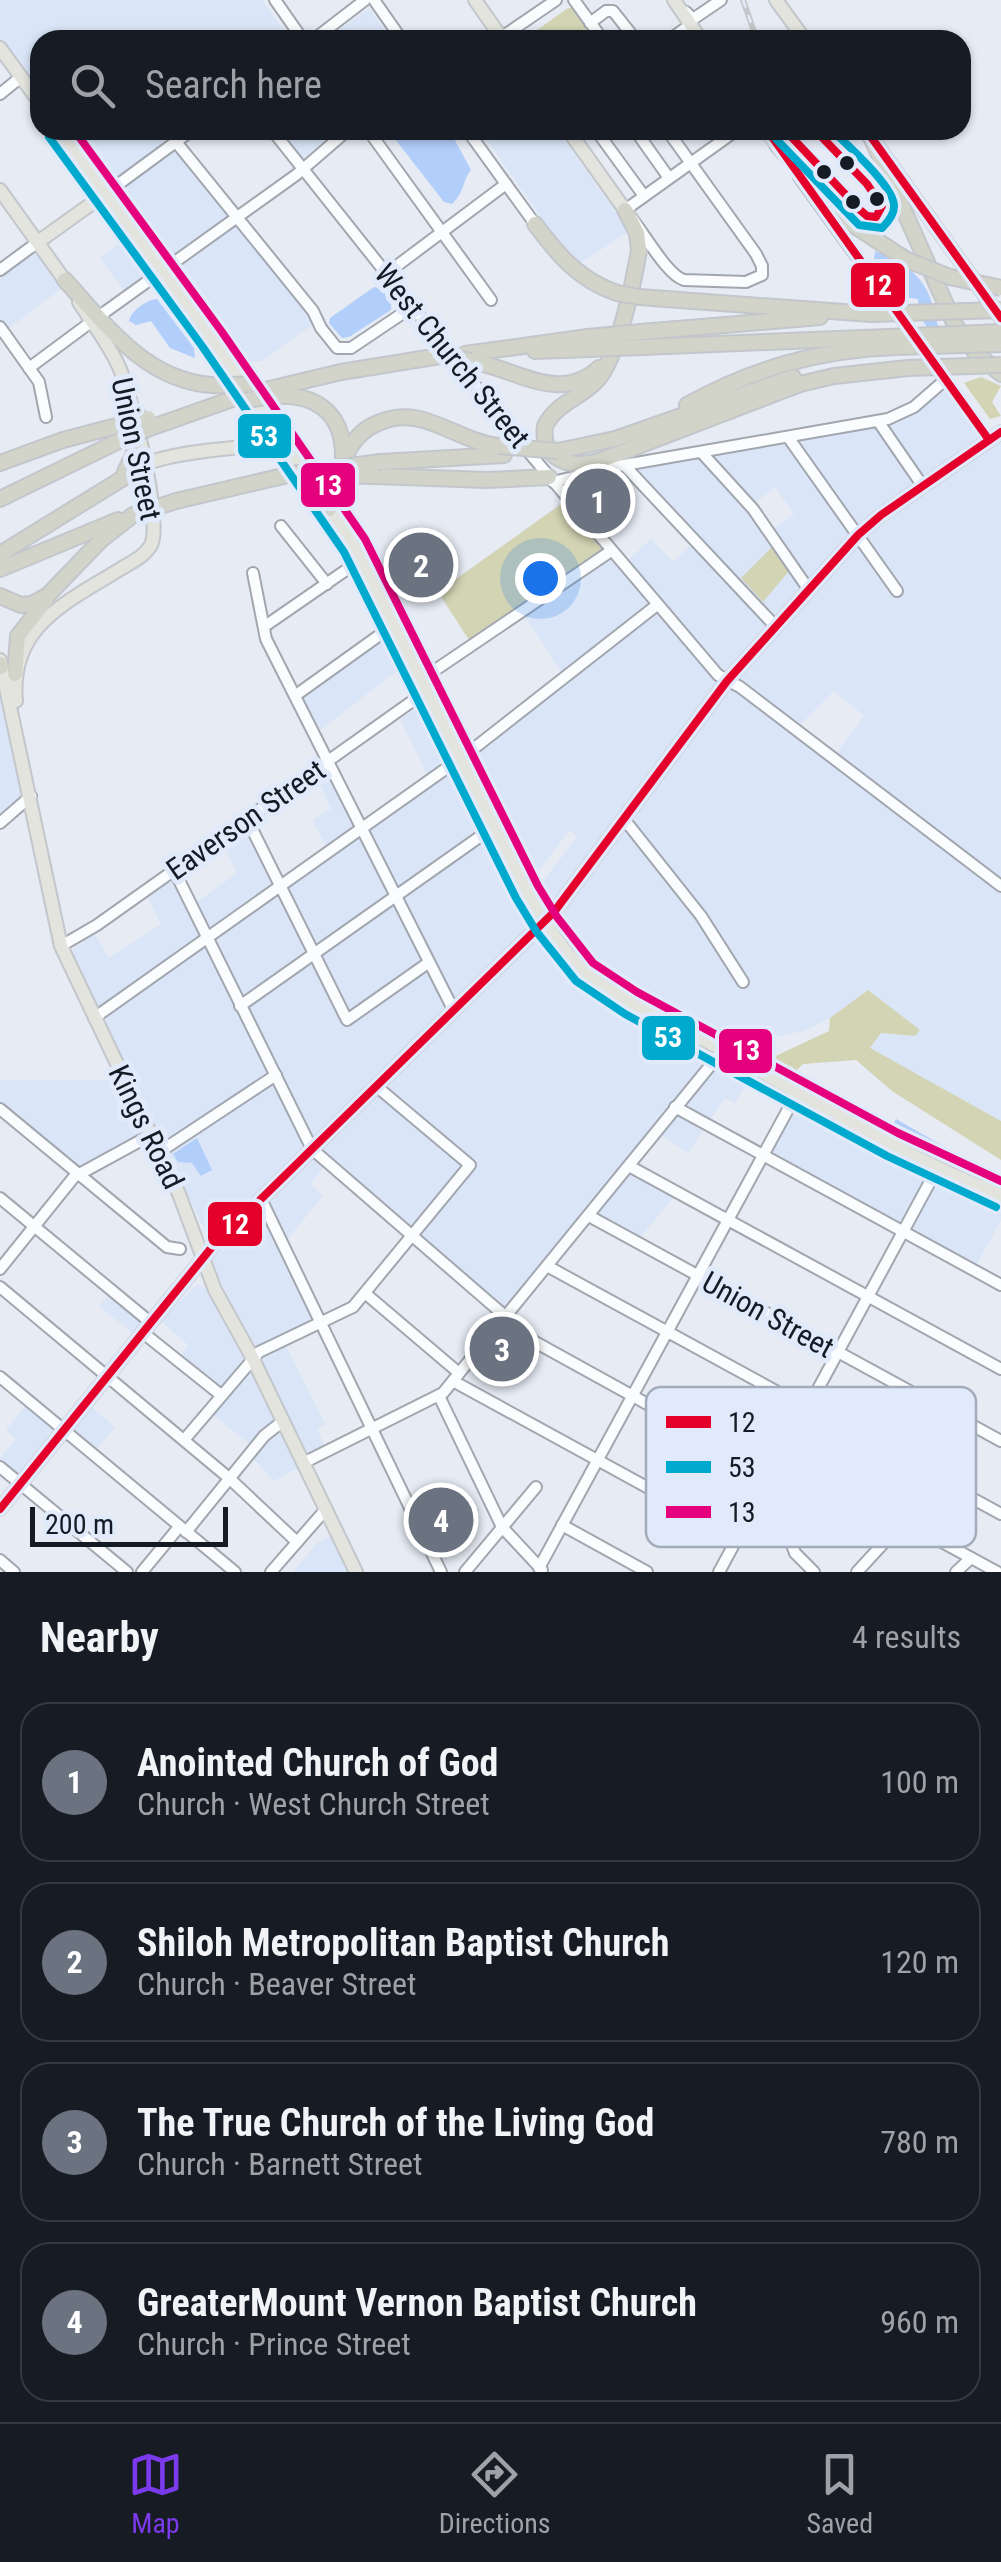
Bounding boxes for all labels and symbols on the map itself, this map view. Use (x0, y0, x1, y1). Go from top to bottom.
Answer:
unlabelled marker (837, 153, 857, 173)
unlabelled marker (814, 162, 834, 182)
unlabelled marker (867, 189, 887, 209)
unlabelled marker (843, 192, 863, 212)
street label: West Church Street (368, 257, 537, 455)
line badge: 12 (849, 261, 907, 309)
text: 12 (864, 269, 892, 302)
street label: Union Street (104, 374, 169, 523)
line badge: 53 (236, 412, 293, 460)
text: 53 (250, 420, 278, 453)
line badge: 13 (299, 461, 357, 509)
pin: 1 (566, 464, 630, 538)
text: 13 (314, 469, 342, 502)
pin: 2 (388, 528, 454, 602)
your location (515, 553, 566, 604)
street label: Eaverson Street (160, 752, 332, 887)
line badge: 53 (640, 1014, 697, 1062)
text: 53 (654, 1021, 682, 1054)
line badge: 13 (717, 1027, 774, 1075)
text: 13 (732, 1034, 760, 1067)
street label: Kings Road (101, 1059, 191, 1194)
line badge: 12 (206, 1200, 264, 1248)
text: 12 (221, 1208, 249, 1241)
street label: Union Street (696, 1264, 840, 1365)
pin: 3 (470, 1312, 534, 1386)
legend (646, 1387, 976, 1547)
text: 12 (728, 1406, 756, 1439)
text: 53 (728, 1451, 756, 1484)
pin: 4 (408, 1482, 474, 1558)
text: 13 (728, 1496, 756, 1529)
scale bar (30, 1502, 228, 1546)

